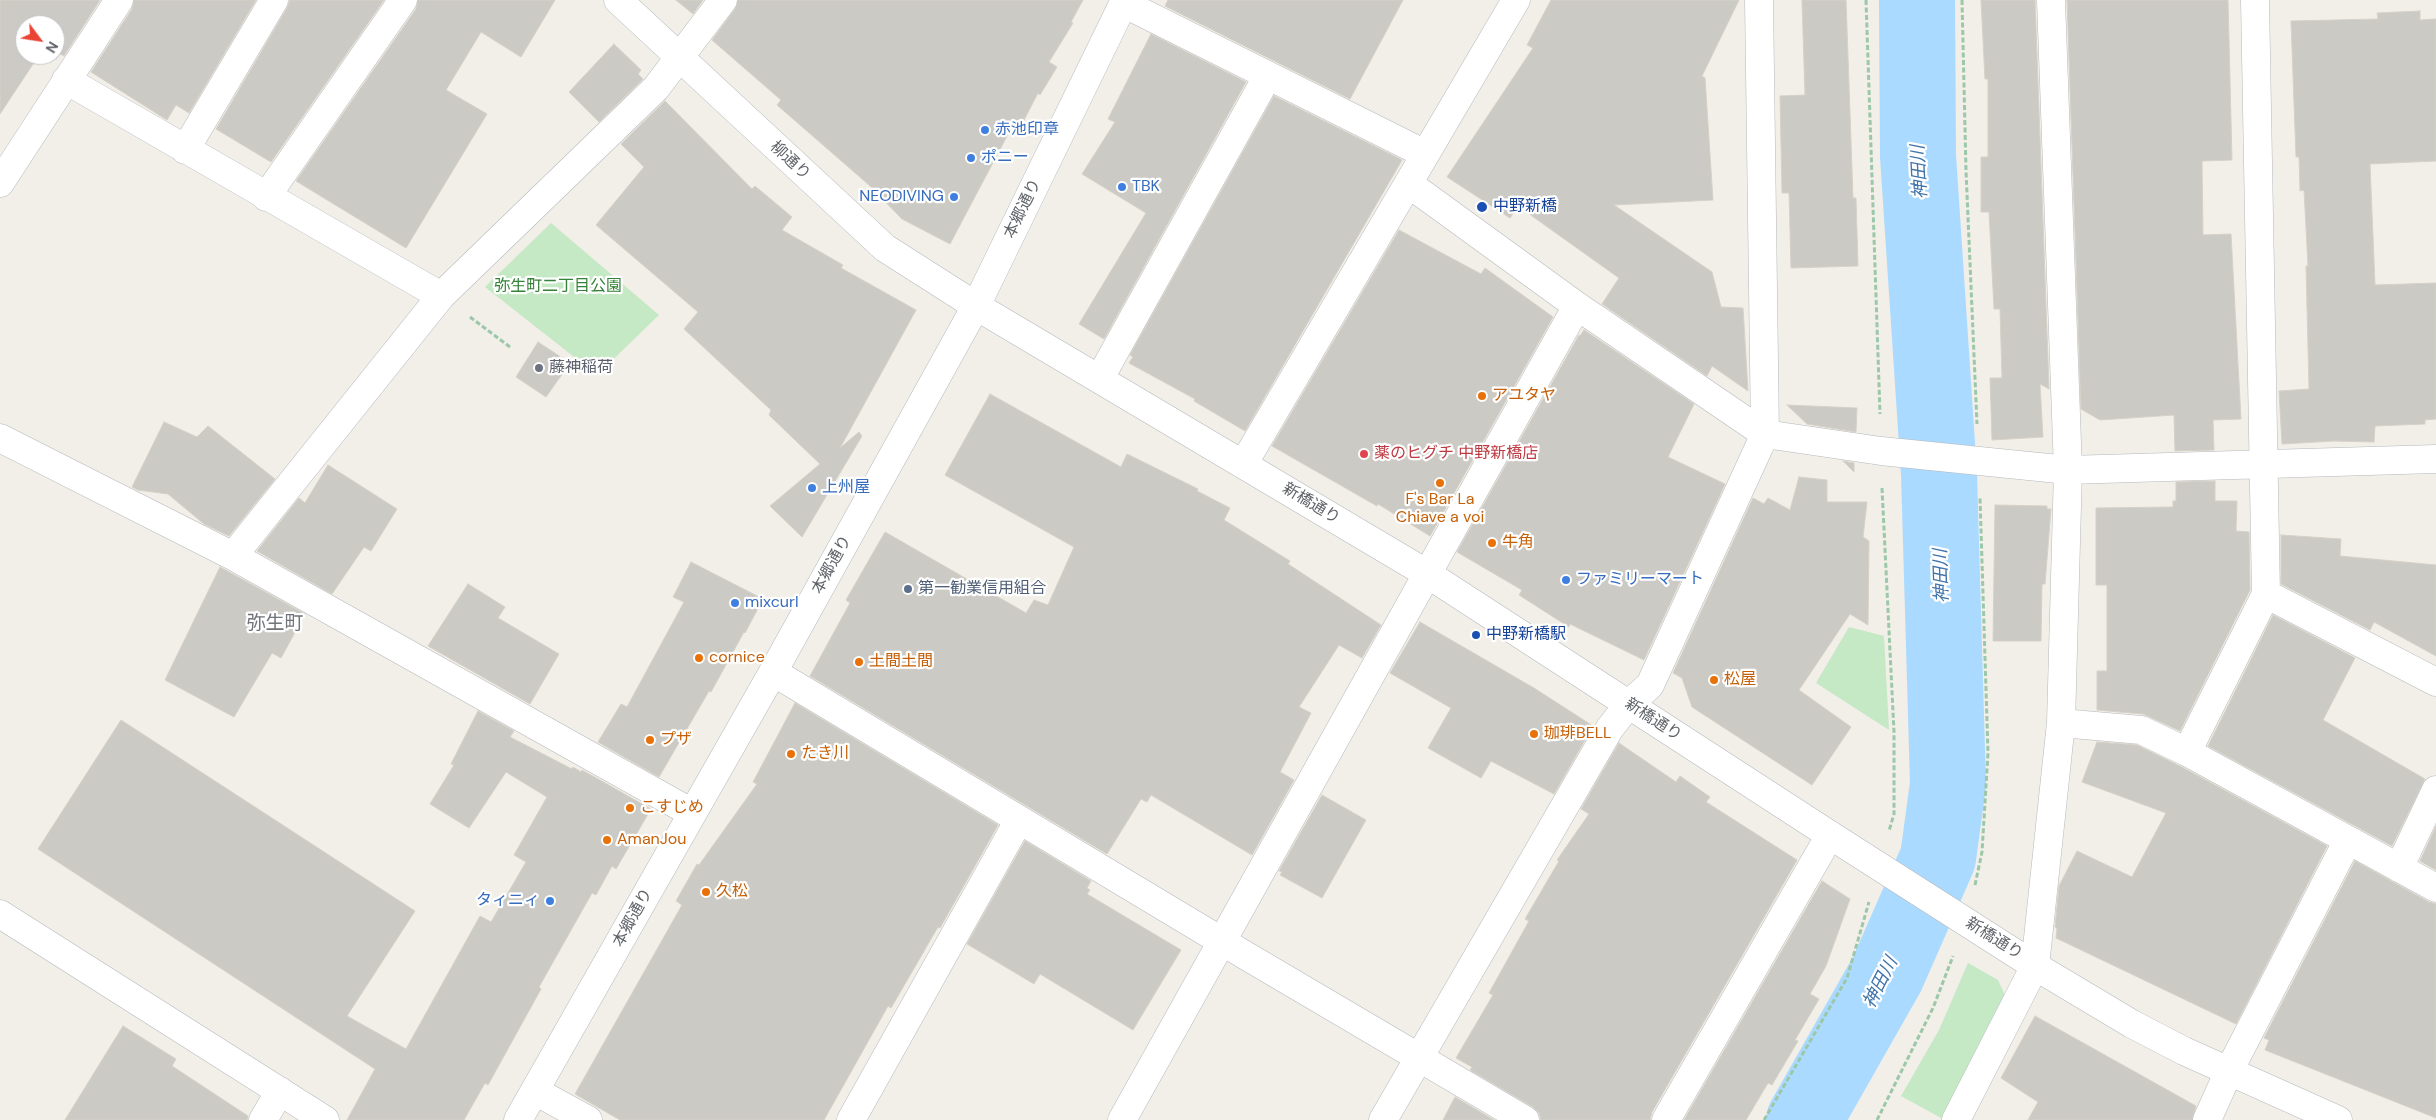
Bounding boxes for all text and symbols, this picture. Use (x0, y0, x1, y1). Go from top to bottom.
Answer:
north arrow (15, 15, 65, 65)
text: N (42, 38, 62, 56)
place label: 赤池印章 (995, 120, 1059, 140)
marker: 赤池印章 (979, 124, 991, 136)
street label: 柳通り (766, 138, 814, 184)
water label: 神田川 (1908, 144, 1932, 200)
place label: ポニー (981, 148, 1029, 168)
marker: ポニー (965, 152, 977, 164)
street label: 本郷通り (1000, 176, 1046, 242)
place label: TBK (1132, 177, 1160, 197)
marker: TBK (1116, 181, 1128, 193)
place label: NEODIVING (859, 187, 944, 207)
marker: NEODIVING (948, 191, 960, 203)
place label: 中野新橋 (1493, 197, 1557, 217)
marker: 中野新橋 (1475, 200, 1489, 214)
park label: 弥生町二丁目公園 (494, 277, 622, 297)
place label: 藤神稲荷 (549, 358, 613, 378)
marker: 藤神稲荷 (533, 362, 545, 374)
place label: アユタヤ (1492, 386, 1556, 406)
marker: アユタヤ (1476, 390, 1488, 402)
place label: 薬のヒグチ 中野新橋店 (1374, 444, 1538, 464)
marker: 薬のヒグチ 中野新橋店 (1358, 448, 1370, 460)
marker: F's Bar La Chiave a voi (1434, 477, 1446, 489)
place label: 上州屋 (822, 478, 870, 498)
street label: 新橋通り (1279, 479, 1343, 529)
marker: 上州屋 (806, 482, 818, 494)
place label: F's Bar La Chiave a voi (1396, 490, 1484, 528)
street label: 本郷通り (808, 532, 856, 598)
place label: 牛角 (1502, 533, 1534, 553)
marker: 牛角 (1486, 537, 1498, 549)
water label: 神田川 (1930, 549, 1954, 603)
place label: ファミリーマート (1576, 570, 1704, 590)
marker: ファミリーマート (1560, 574, 1572, 586)
place label: 第一勧業信用組合 (918, 579, 1046, 599)
marker: 第一勧業信用組合 (902, 583, 914, 595)
place label: mixcurl (745, 593, 799, 613)
marker: mixcurl (729, 597, 741, 609)
district label: 弥生町 (247, 613, 303, 635)
place label: 中野新橋駅 (1486, 625, 1566, 645)
marker: 中野新橋駅 (1470, 629, 1482, 641)
place label: cornice (709, 648, 765, 668)
marker: cornice (693, 652, 705, 664)
place label: 土間土間 (869, 652, 933, 672)
marker: 土間土間 (853, 656, 865, 668)
place label: 松屋 (1724, 670, 1756, 690)
marker: 松屋 (1708, 674, 1720, 686)
street label: 新橋通り (1621, 695, 1685, 745)
place label: 珈琲BELL (1544, 724, 1612, 744)
marker: 珈琲BELL (1528, 728, 1540, 740)
place label: プザ (660, 730, 692, 750)
marker: プザ (644, 734, 656, 746)
place label: たき川 (801, 744, 849, 764)
marker: たき川 (785, 748, 797, 760)
place label: こすじめ (640, 798, 704, 818)
marker: こすじめ (624, 802, 636, 814)
place label: AmanJou (617, 830, 686, 850)
marker: AmanJou (601, 834, 613, 846)
place label: 久松 (716, 882, 748, 902)
street label: 本郷通り (609, 885, 657, 951)
marker: 久松 (700, 886, 712, 898)
place label: タィニィ (476, 891, 540, 911)
marker: タィニィ (544, 895, 556, 907)
street label: 新橋通り (1962, 914, 2026, 964)
water label: 神田川 (1859, 954, 1903, 1012)

